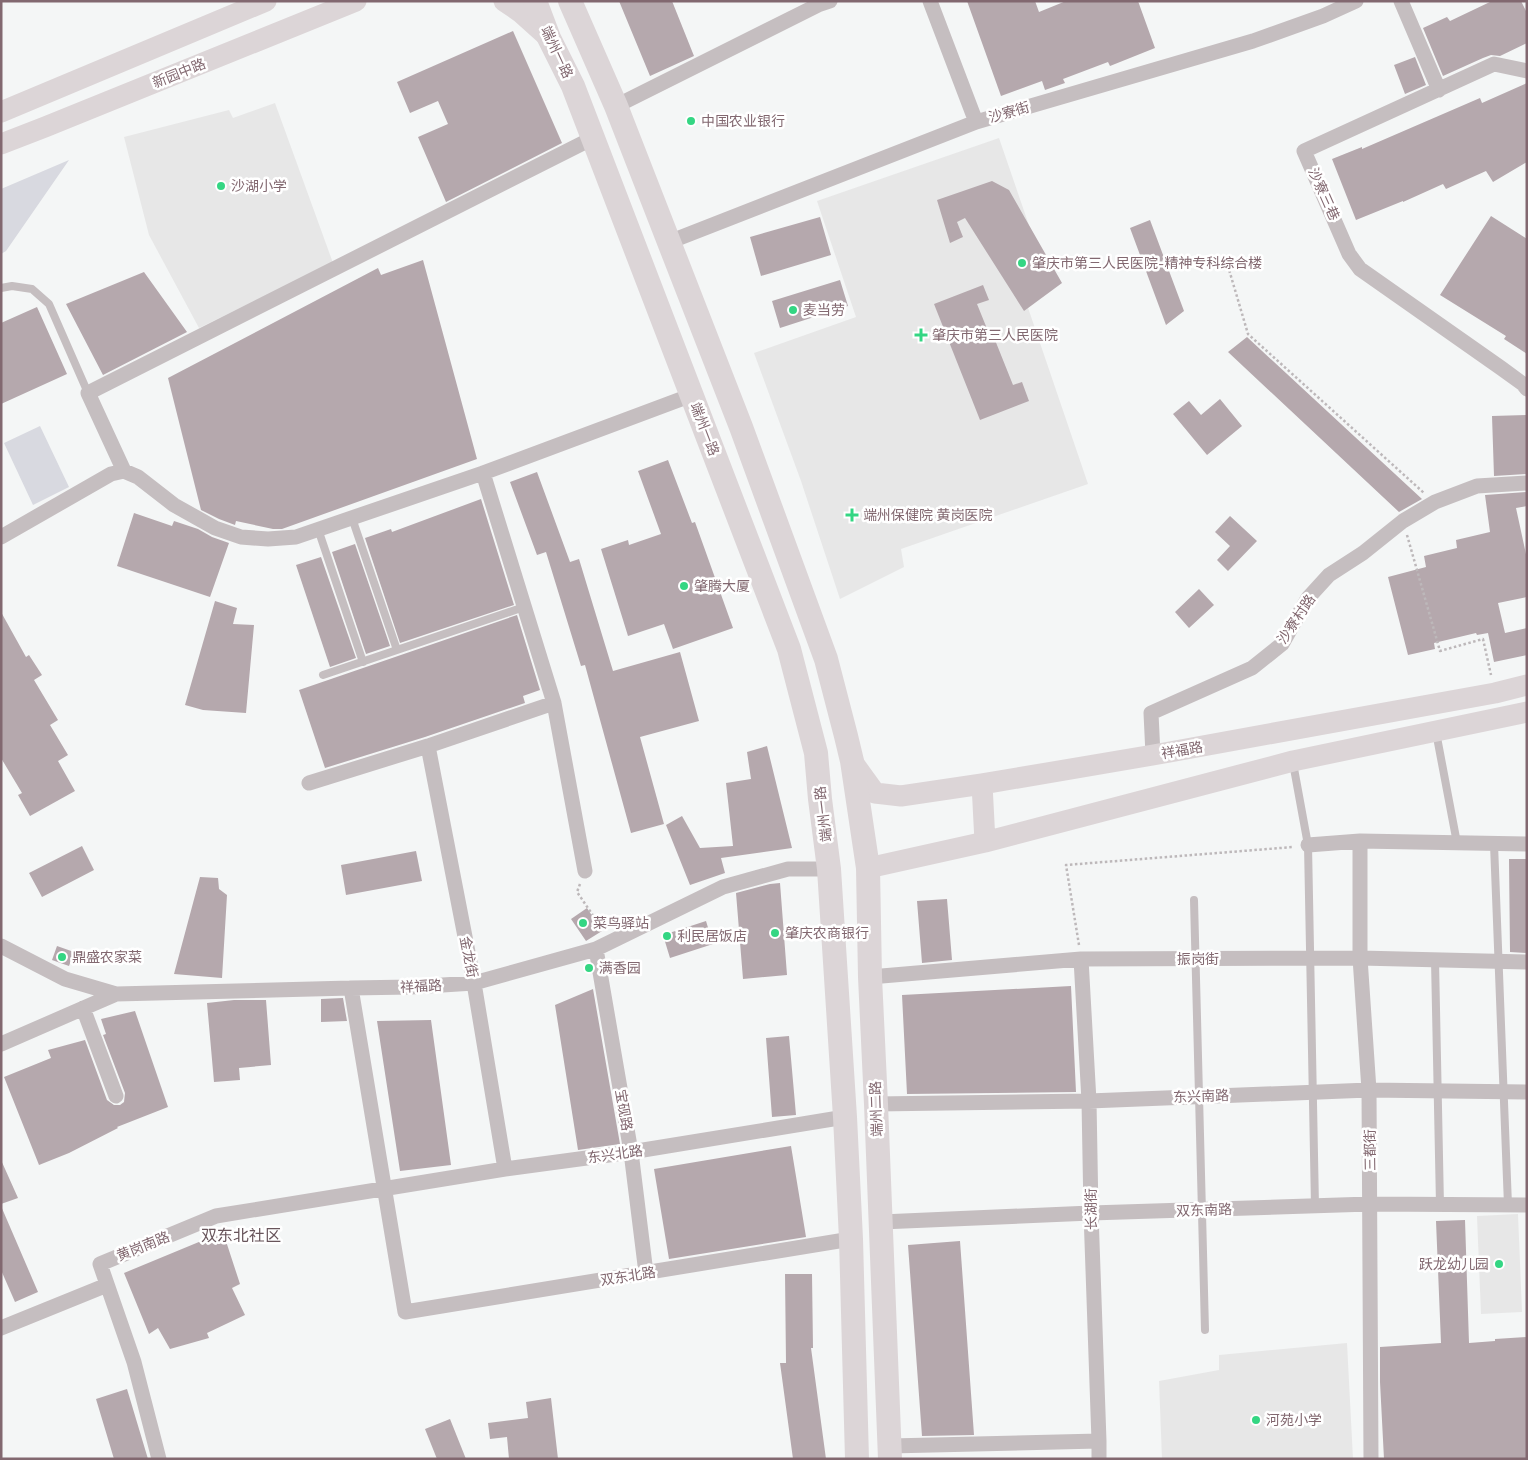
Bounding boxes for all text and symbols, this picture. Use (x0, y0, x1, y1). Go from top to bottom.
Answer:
street label: 端州一路 (537, 23, 577, 81)
street label: 新园中路 (150, 54, 208, 92)
street label: 沙寮街 (986, 98, 1032, 126)
place label: 中国农业银行 (701, 112, 785, 130)
marker: 中国农业银行 (685, 115, 697, 127)
street label: 沙寮三巷 (1304, 165, 1344, 223)
place label: 沙湖小学 (231, 177, 287, 195)
marker: 沙湖小学 (215, 180, 227, 192)
place label: 肇庆市第三人民医院-精神专科综合楼 (1032, 254, 1262, 272)
marker: 肇庆市第三人民医院-精神专科综合楼 (1016, 257, 1028, 269)
place label: 麦当劳 (803, 301, 845, 319)
marker: 麦当劳 (787, 304, 799, 316)
place label: 肇庆市第三人民医院 (932, 326, 1058, 344)
marker: 肇庆市第三人民医院 (914, 328, 928, 342)
street label: 端州一路 (687, 400, 723, 458)
place label: 端州保健院 黄岗医院 (863, 506, 993, 524)
marker: 端州保健院 黄岗医院 (845, 508, 859, 522)
place label: 肇腾大厦 (694, 577, 750, 595)
marker: 肇腾大厦 (678, 580, 690, 592)
street label: 沙寮村路 (1273, 591, 1319, 647)
street label: 祥福路 (1160, 737, 1204, 763)
street label: 端州一路 (811, 785, 835, 843)
place label: 菜鸟驿站 (593, 914, 649, 932)
marker: 菜鸟驿站 (577, 917, 589, 929)
place label: 肇庆农商银行 (785, 924, 869, 942)
place label: 利民居饭店 (677, 927, 747, 945)
marker: 肇庆农商银行 (769, 927, 781, 939)
marker: 利民居饭店 (661, 930, 673, 942)
street label: 金龙街 (456, 935, 482, 979)
place label: 鼎盛农家菜 (72, 948, 142, 966)
street label: 振岗街 (1177, 950, 1219, 968)
marker: 鼎盛农家菜 (56, 951, 68, 963)
place label: 满香园 (599, 959, 641, 977)
marker: 满香园 (583, 962, 595, 974)
street label: 祥福路 (400, 976, 442, 996)
street label: 端州二路 (866, 1081, 886, 1137)
street label: 东兴南路 (1173, 1086, 1229, 1106)
street label: 宝砚路 (611, 1088, 637, 1132)
street label: 三都街 (1361, 1129, 1379, 1171)
street label: 东兴北路 (586, 1141, 644, 1167)
street label: 长湖街 (1082, 1188, 1100, 1230)
street label: 双东南路 (1176, 1200, 1232, 1220)
district label: 双东北社区 (201, 1225, 281, 1246)
street label: 黄岗南路 (114, 1227, 172, 1265)
place label: 跃龙幼儿园 (1419, 1255, 1489, 1273)
marker: 跃龙幼儿园 (1493, 1258, 1505, 1270)
street label: 双东北路 (599, 1263, 657, 1289)
place label: 河苑小学 (1266, 1411, 1322, 1429)
marker: 河苑小学 (1250, 1414, 1262, 1426)

